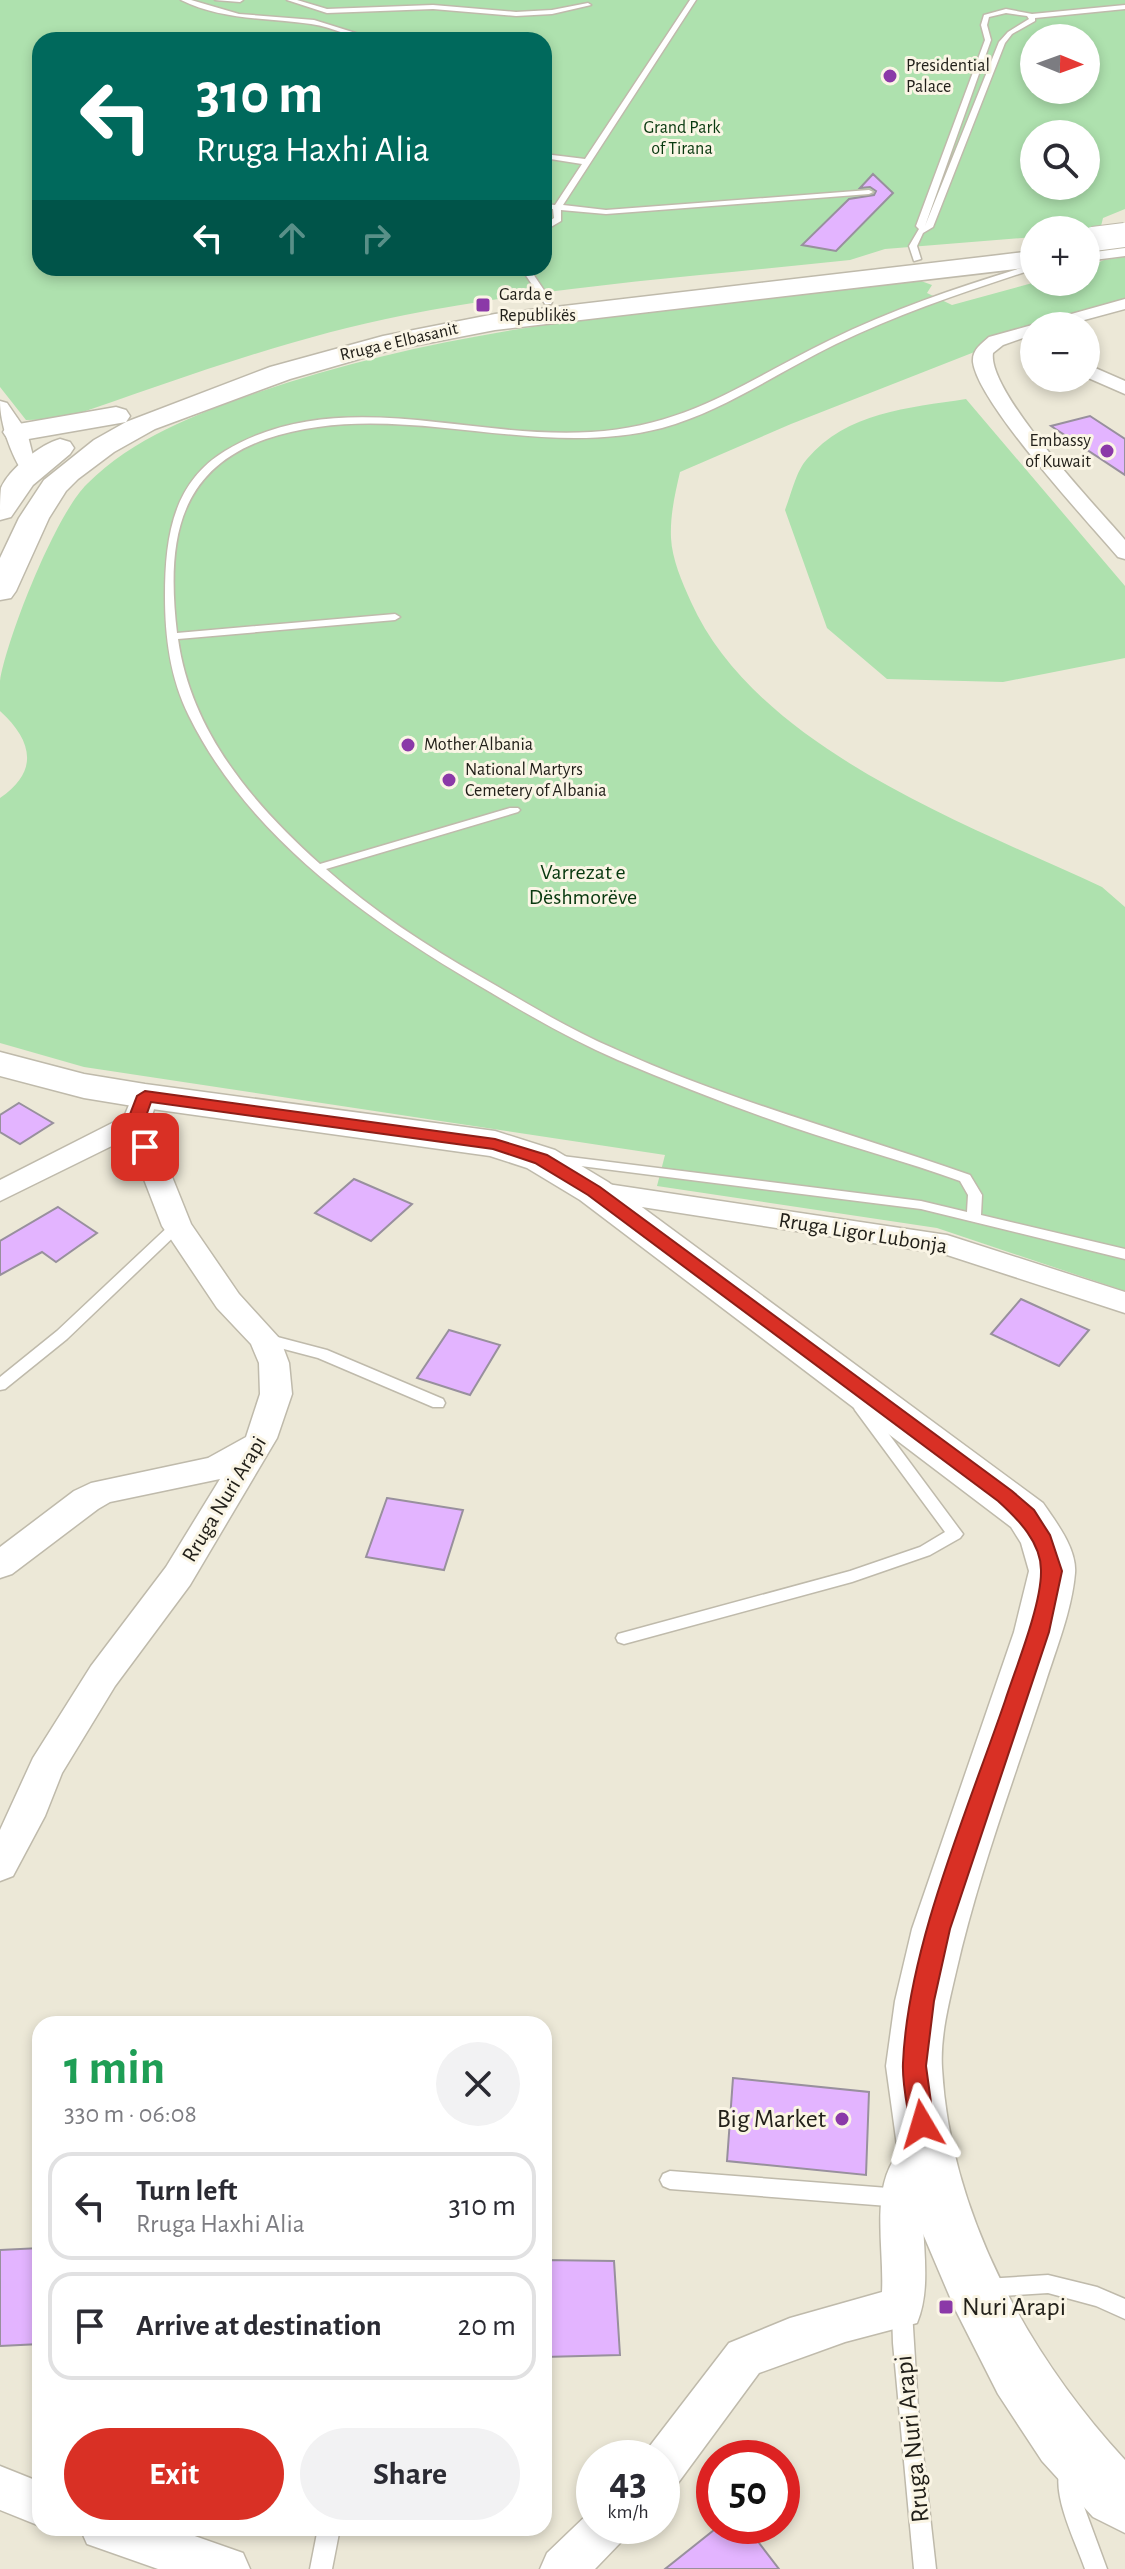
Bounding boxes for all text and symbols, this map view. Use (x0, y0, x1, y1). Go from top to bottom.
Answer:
north arrow (1020, 24, 1100, 104)
map controls (1020, 24, 1100, 392)
place label: Presidential Palace (906, 57, 990, 96)
icon: left (64, 64, 168, 168)
text: 310 m (196, 67, 323, 123)
marker: Presidential Palace (881, 67, 899, 85)
park label: Grand Park of Tirana (644, 119, 721, 158)
button: search (1020, 120, 1100, 200)
text: Rruga Haxhi Alia (196, 132, 430, 168)
icon: left (186, 216, 230, 260)
icon: ahead (270, 216, 314, 260)
icon: right (354, 216, 398, 260)
button: + (1020, 216, 1100, 296)
place label: Garda e Republikës (499, 286, 576, 325)
marker: Garda e Republikës (474, 296, 492, 314)
button: − (1020, 312, 1100, 392)
street label: Rruga e Elbasanit (338, 320, 460, 364)
place label: Embassy of Kuwait (1025, 432, 1091, 471)
marker: Embassy of Kuwait (1098, 442, 1116, 460)
marker: Mother Albania (399, 736, 417, 754)
place label: Mother Albania (424, 736, 533, 754)
place label: National Martyrs Cemetery of Albania (465, 761, 607, 800)
marker: National Martyrs Cemetery of Albania (440, 771, 458, 789)
park label: Varrezat e Dëshmorëve (529, 861, 637, 908)
pin (111, 1113, 179, 1181)
icon: arrive (123, 1125, 167, 1169)
street label: Rruga Ligor Lubonja (777, 1209, 949, 1257)
street label: Rruga Nuri Arapi (178, 1432, 270, 1566)
button: close (436, 2042, 520, 2126)
text: 1 min (64, 2045, 165, 2093)
position arrow (880, 2082, 964, 2166)
text: 330 m · 06:08 (64, 2101, 197, 2127)
place label: Big Market (717, 2106, 826, 2132)
marker: Big Market (833, 2110, 851, 2128)
text: Turn left (136, 2176, 237, 2206)
icon: left (68, 2184, 112, 2228)
text: 310 m (449, 2191, 516, 2221)
text: Rruga Haxhi Alia (136, 2211, 305, 2237)
place label: Nuri Arapi (962, 2294, 1066, 2320)
marker: Nuri Arapi (937, 2298, 955, 2316)
icon: arrive (68, 2304, 112, 2348)
text: Arrive at destination (136, 2311, 382, 2341)
text: 20 m (458, 2311, 516, 2341)
street label: Rruga Nuri Arapi (890, 2354, 934, 2524)
button: Exit (64, 2428, 284, 2520)
button: Share (300, 2428, 520, 2520)
speed limit sign: 50 (696, 2440, 800, 2544)
text: 43 (609, 2462, 647, 2502)
text: km/h (607, 2502, 649, 2522)

